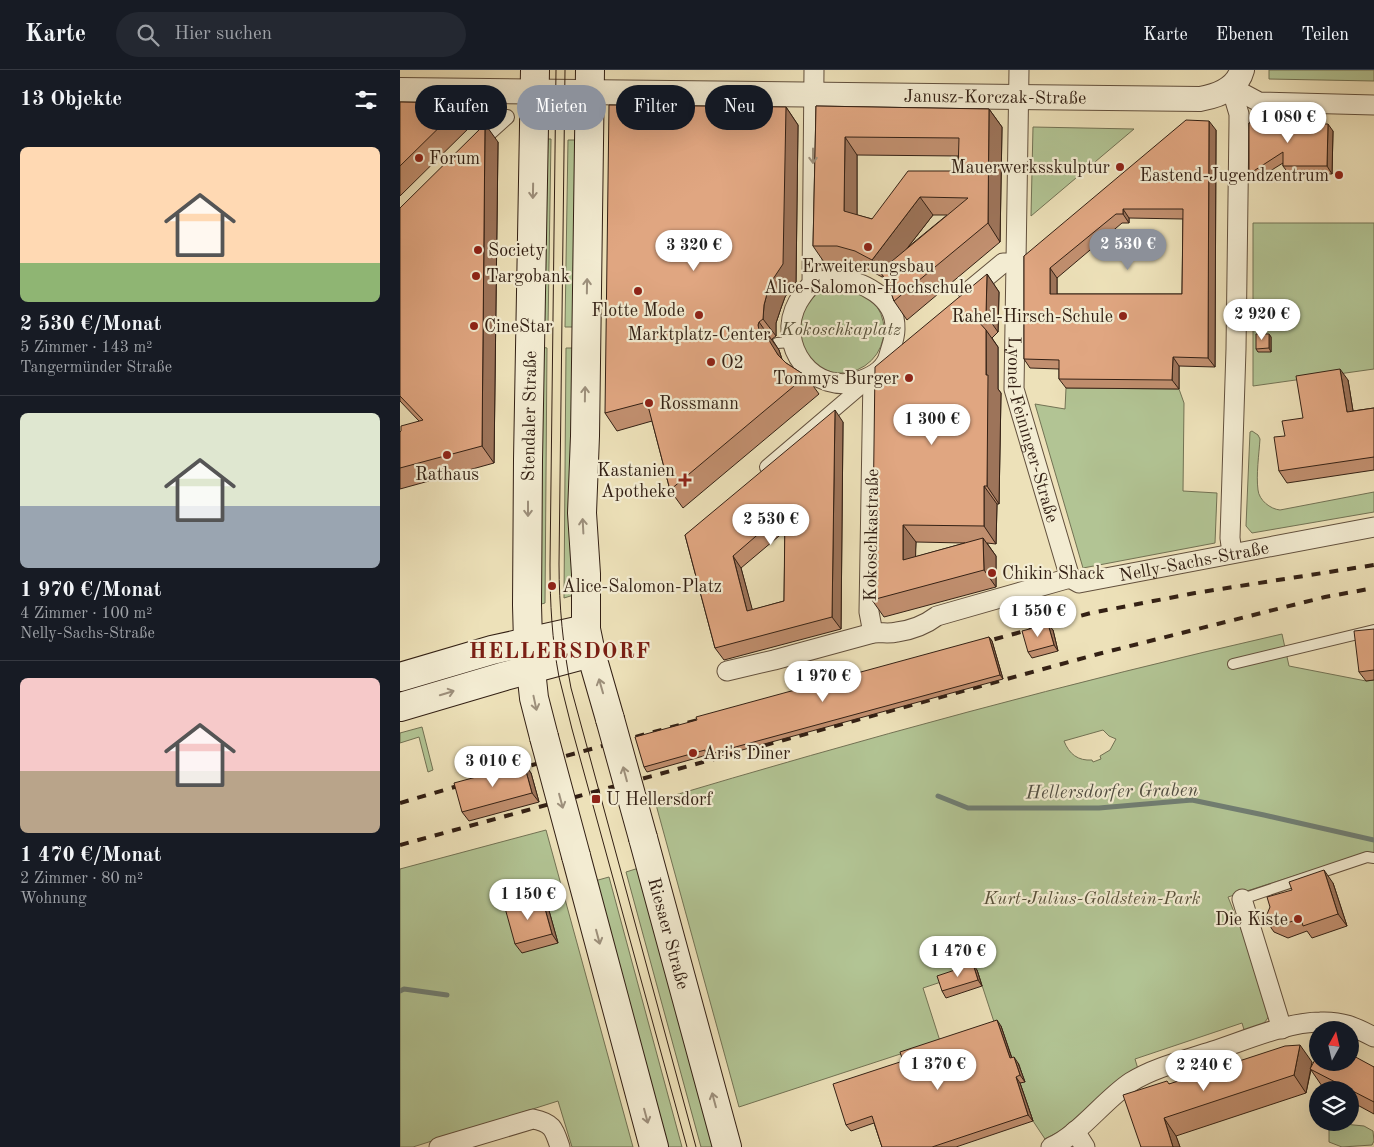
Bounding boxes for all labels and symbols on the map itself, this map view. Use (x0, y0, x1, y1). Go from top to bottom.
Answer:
street label: Janusz-Korczak-Straße (904, 88, 1086, 108)
pin: 1 080 € (1242, 102, 1334, 144)
one-way arrow (808, 147, 818, 163)
place label: Forum (429, 150, 480, 168)
marker: Forum (413, 152, 425, 164)
place label: Mauerwerksskulptur (951, 159, 1111, 177)
marker: Mauerwerksskulptur (1114, 161, 1126, 173)
place label: Eastend-Jugendzentrum (1140, 167, 1329, 185)
marker: Eastend-Jugendzentrum (1333, 169, 1345, 181)
one-way arrow (528, 183, 538, 199)
pin: 2 530 € (1082, 228, 1174, 271)
pin: 3 320 € (648, 230, 740, 272)
marker: Erweiterungsbau Alice-Salomon-Hochschule (862, 241, 874, 253)
place label: Society (488, 242, 545, 260)
marker: Society (472, 244, 484, 256)
place label: Erweiterungsbau Alice-Salomon-Hochschule (764, 258, 972, 297)
place label: Targobank (486, 268, 570, 286)
marker: Targobank (470, 270, 482, 282)
one-way arrow (582, 279, 592, 295)
marker: Flotte Mode (632, 285, 644, 297)
pin: 2 920 € (1216, 298, 1308, 341)
place label: Flotte Mode (591, 302, 685, 320)
place label: Rahel-Hirsch-Schule (952, 308, 1113, 326)
marker: Marktplatz-Center (693, 309, 705, 321)
marker: Rahel-Hirsch-Schule (1117, 310, 1129, 322)
place label: CineStar (484, 318, 553, 336)
marker: CineStar (468, 320, 480, 332)
park label: Kokoschkaplatz (780, 321, 901, 339)
place label: Marktplatz-Center (628, 326, 771, 344)
street label: Lyonel-Feininger-Straße (1004, 336, 1061, 525)
street label: Stendaler Straße (520, 350, 540, 482)
place label: O2 (721, 354, 744, 372)
marker: O2 (705, 356, 717, 368)
place label: Tommys Burger (773, 370, 900, 388)
marker: Tommys Burger (903, 372, 915, 384)
one-way arrow (580, 386, 590, 402)
place label: Rossmann (659, 395, 739, 413)
marker: Rossmann (643, 397, 655, 409)
pin: 1 300 € (886, 404, 978, 446)
marker: Rathaus (441, 449, 453, 461)
place label: Kastanien Apotheke (597, 462, 675, 501)
place label: Rathaus (415, 466, 479, 484)
street label: Kokoschkastraße (862, 469, 882, 602)
marker: Kastanien Apotheke (679, 474, 691, 486)
one-way arrow (523, 500, 533, 517)
pin: 2 530 € (725, 504, 817, 546)
one-way arrow (578, 518, 587, 534)
street label: Nelly-Sachs-Straße (1118, 539, 1270, 585)
place label: Chikin Shack (1002, 565, 1105, 583)
marker: Chikin Shack (986, 567, 998, 579)
place label: Alice-Salomon-Platz (562, 578, 722, 596)
marker: Alice-Salomon-Platz (546, 580, 558, 592)
pin: 1 550 € (992, 596, 1084, 638)
district label: HELLERSDORF (469, 641, 651, 663)
pin: 1 970 € (777, 660, 869, 703)
one-way arrow (595, 678, 605, 694)
one-way arrow (438, 688, 454, 698)
one-way arrow (531, 695, 541, 711)
place label: Ari's Diner (703, 745, 791, 763)
pin: 3 010 € (447, 746, 539, 788)
marker: Ari's Diner (687, 747, 699, 759)
one-way arrow (620, 767, 630, 783)
water label: Hellersdorfer Graben (1025, 781, 1199, 804)
place label: U Hellersdorf (606, 791, 713, 809)
one-way arrow (557, 792, 566, 808)
marker: U Hellersdorf (590, 793, 602, 805)
street label: Riesaer Straße (644, 876, 692, 992)
pin: 1 150 € (482, 878, 574, 921)
park label: Kurt-Julius-Goldstein-Park (982, 890, 1201, 908)
place label: Die Kiste (1215, 911, 1288, 929)
marker: Die Kiste (1292, 913, 1304, 925)
one-way arrow (593, 929, 603, 945)
pin: 1 470 € (912, 936, 1004, 978)
north arrow (1309, 1021, 1359, 1071)
pin: 1 370 € (892, 1048, 984, 1091)
pin: 2 240 € (1158, 1050, 1250, 1092)
one-way arrow (709, 1092, 719, 1108)
one-way arrow (642, 1108, 651, 1124)

